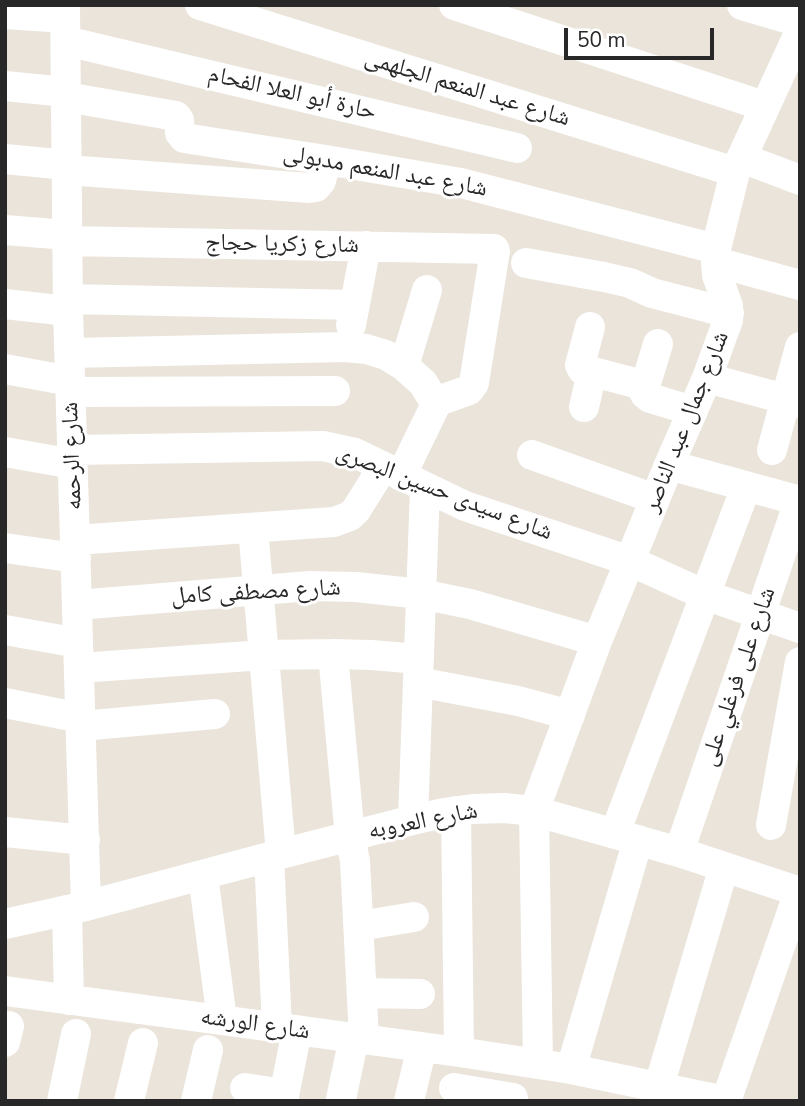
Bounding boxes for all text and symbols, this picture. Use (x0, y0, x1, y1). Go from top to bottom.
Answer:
scale bar (567, 14, 718, 58)
text: 50 m (577, 26, 626, 54)
street label: شارع عبد المنعم الجلهمى (361, 44, 573, 134)
street label: حارة أبو العلا الفحام (205, 61, 379, 127)
street label: شارع عبد المنعم مدبولى (281, 140, 489, 204)
street label: شارع زكريا حجاج (205, 229, 359, 261)
street label: شارع جمال عبد الناصر (638, 327, 736, 517)
street label: شارع الرحمه (57, 401, 89, 511)
street label: شارع سيدى حسين البصرى (332, 438, 556, 548)
street label: شارع مصطفى كامل (171, 574, 341, 612)
street label: شارع على فرغلي على (695, 584, 783, 770)
street label: شارع العروبه (366, 797, 480, 847)
street label: شارع الورشه (199, 1003, 311, 1047)

